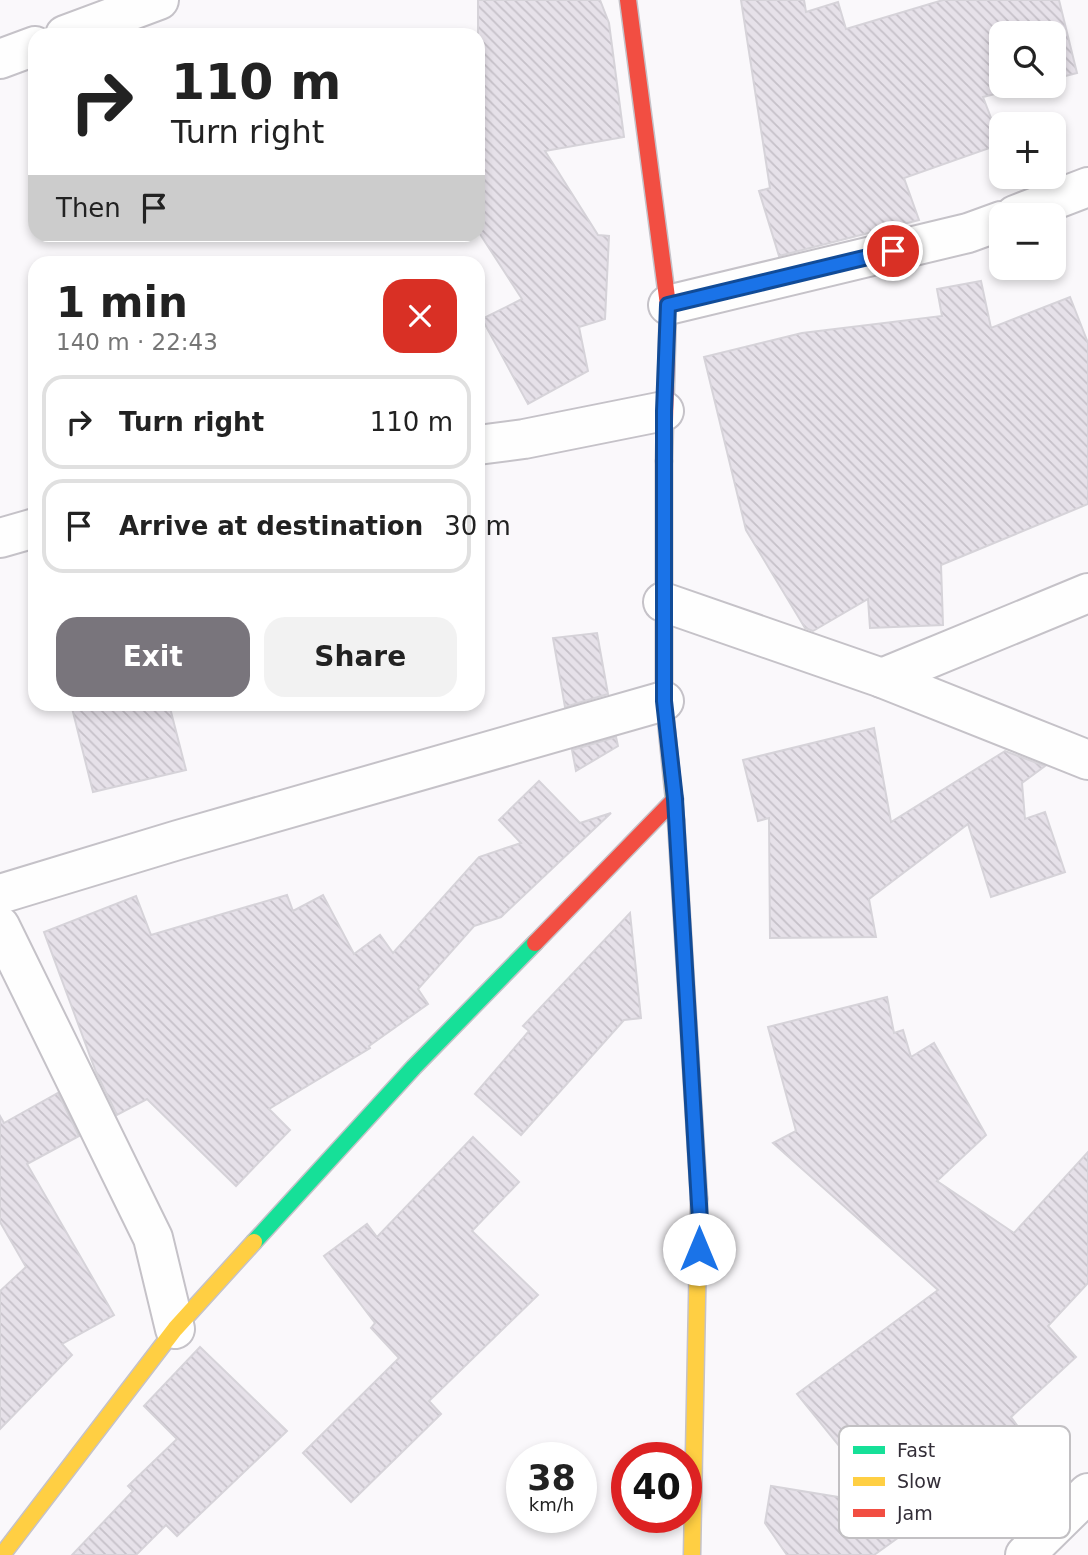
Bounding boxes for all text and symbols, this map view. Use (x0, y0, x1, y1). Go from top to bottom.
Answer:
map controls (989, 21, 1066, 280)
button: search (989, 21, 1066, 98)
text: 110 m (171, 54, 341, 111)
icon: right (56, 56, 147, 147)
button: + (989, 112, 1066, 189)
text: Turn right (171, 113, 324, 151)
icon: arrive (135, 189, 173, 227)
text: Then (56, 193, 121, 223)
button: − (989, 203, 1066, 280)
pin (863, 221, 923, 281)
icon: arrive (874, 232, 912, 270)
text: 1 min (56, 278, 188, 327)
button: close (383, 279, 457, 353)
text: 140 m · 22:43 (56, 329, 218, 355)
icon: right (60, 403, 98, 441)
text: Turn right (119, 407, 264, 437)
text: 110 m (370, 407, 453, 437)
icon: arrive (60, 507, 98, 545)
text: Arrive at destination (119, 511, 423, 541)
text: 30 m (444, 511, 511, 541)
button: Exit (56, 617, 250, 697)
button: Share (264, 617, 457, 697)
position arrow (662, 1212, 736, 1286)
legend (839, 1426, 1070, 1538)
text: Fast (897, 1439, 935, 1461)
speed limit sign: 40 (611, 1442, 702, 1533)
text: 38 (527, 1458, 576, 1498)
text: Slow (897, 1470, 942, 1492)
text: km/h (529, 1494, 574, 1515)
text: Jam (896, 1502, 933, 1524)

